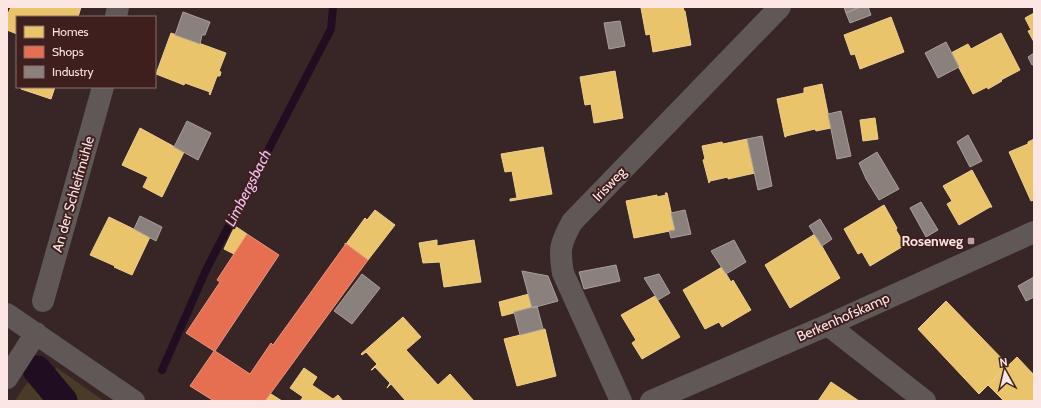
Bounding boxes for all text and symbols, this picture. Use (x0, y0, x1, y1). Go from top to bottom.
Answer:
legend (16, 16, 156, 88)
text: Homes (52, 24, 89, 39)
text: Shops (52, 44, 84, 59)
text: Industry (52, 64, 93, 79)
street label: An der Schleifmühle (48, 134, 98, 254)
water label: Limbergsbach (221, 147, 275, 229)
street label: Irisweg (588, 162, 630, 205)
place label: Rosenweg (901, 232, 963, 250)
marker: Rosenweg (966, 236, 976, 246)
street label: Berkenhofskamp (794, 288, 892, 345)
north arrow (985, 352, 1025, 392)
text: N (999, 355, 1008, 370)

